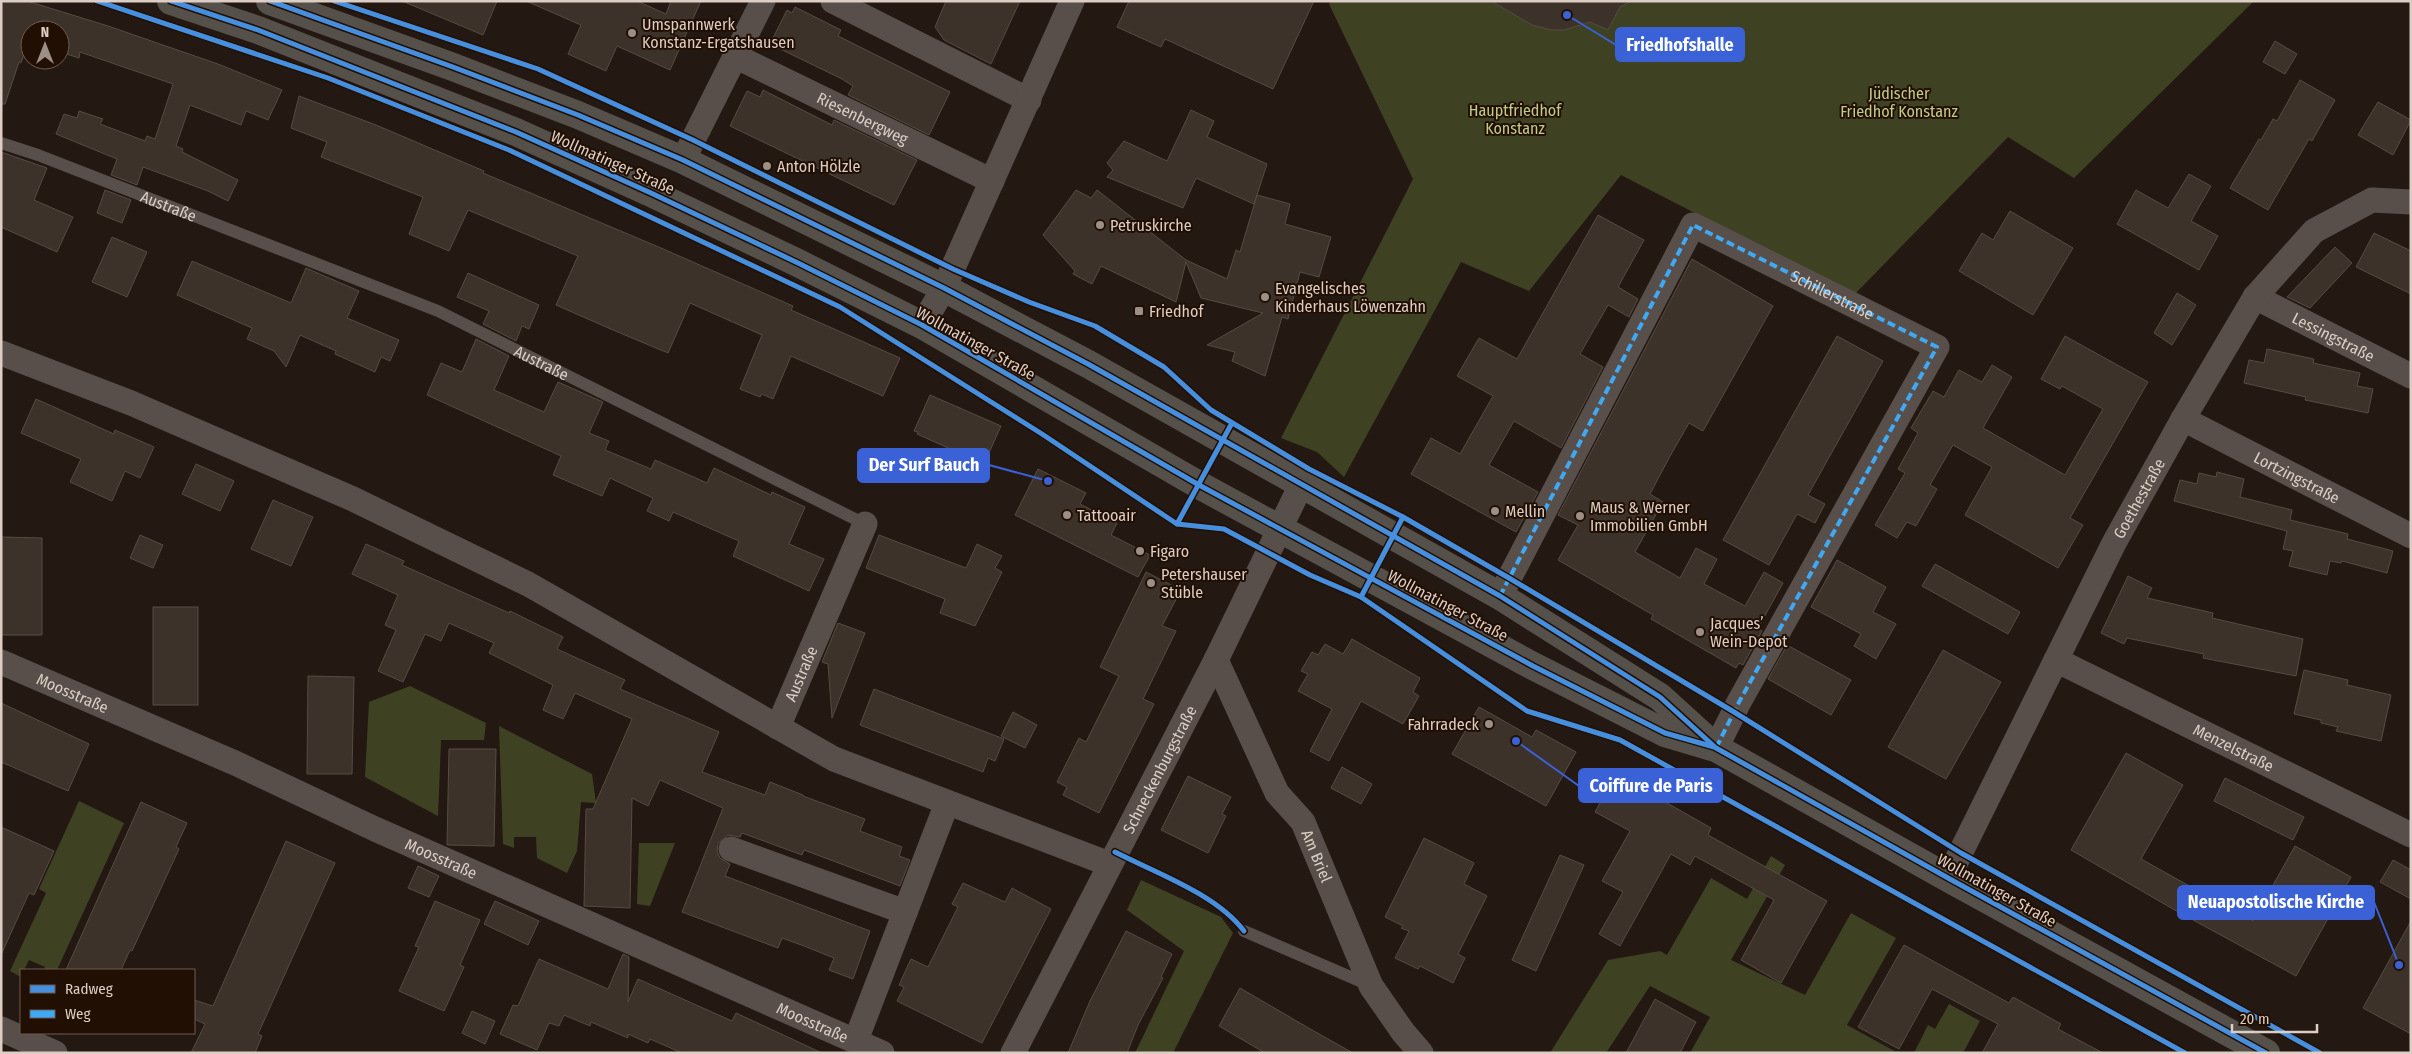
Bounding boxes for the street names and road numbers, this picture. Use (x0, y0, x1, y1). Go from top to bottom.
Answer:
street label: Riesenbergweg (814, 88, 912, 149)
street label: Wollmatinger Straße (548, 127, 678, 198)
street label: Austraße (138, 187, 199, 226)
street label: Schillerstraße (1787, 266, 1877, 324)
street label: Wollmatinger Straße (913, 303, 1039, 384)
street label: Lessingstraße (2289, 308, 2378, 366)
street label: Austraße (511, 342, 572, 385)
street label: Lortzingstraße (2251, 448, 2343, 508)
street label: Goethestraße (2109, 455, 2169, 542)
street label: Wollmatinger Straße (1384, 566, 1511, 645)
street label: Austraße (781, 643, 822, 704)
street label: Moosstraße (34, 670, 111, 717)
street label: Schneckenburgstraße (1119, 703, 1201, 837)
street label: Menzelstraße (2190, 720, 2277, 776)
street label: Am Briel (1297, 827, 1336, 885)
street label: Moosstraße (402, 835, 480, 883)
street label: Wollmatinger Straße (1934, 850, 2060, 931)
street label: Moosstraße (774, 999, 851, 1047)

